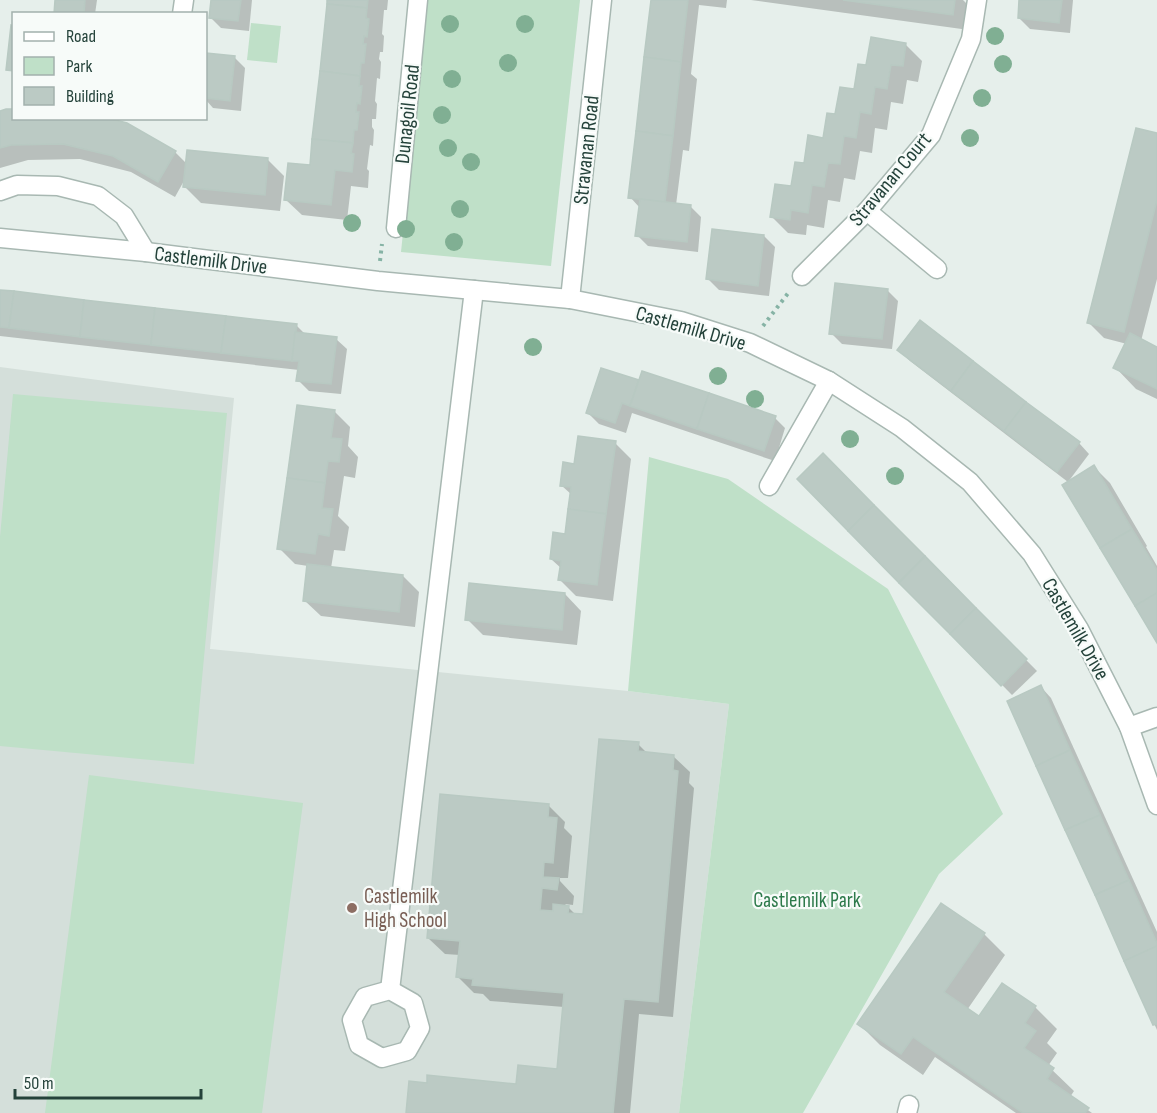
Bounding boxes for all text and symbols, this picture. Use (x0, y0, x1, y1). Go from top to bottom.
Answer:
legend (12, 12, 207, 120)
text: Road (66, 26, 96, 47)
text: Park (66, 56, 92, 77)
street label: Dunagoil Road (390, 63, 425, 165)
text: Building (66, 86, 114, 107)
street label: Stravanan Road (568, 94, 605, 206)
street label: Stravanan Court (844, 127, 937, 231)
street label: Castlemilk Drive (153, 241, 269, 280)
street label: Castlemilk Drive (633, 301, 749, 356)
street label: Castlemilk Drive (1036, 574, 1115, 685)
place label: Castlemilk High School (364, 884, 447, 933)
park label: Castlemilk Park (753, 888, 861, 913)
marker: Castlemilk High School (345, 901, 359, 915)
scale bar (15, 1062, 201, 1100)
text: 50 m (24, 1073, 54, 1094)

